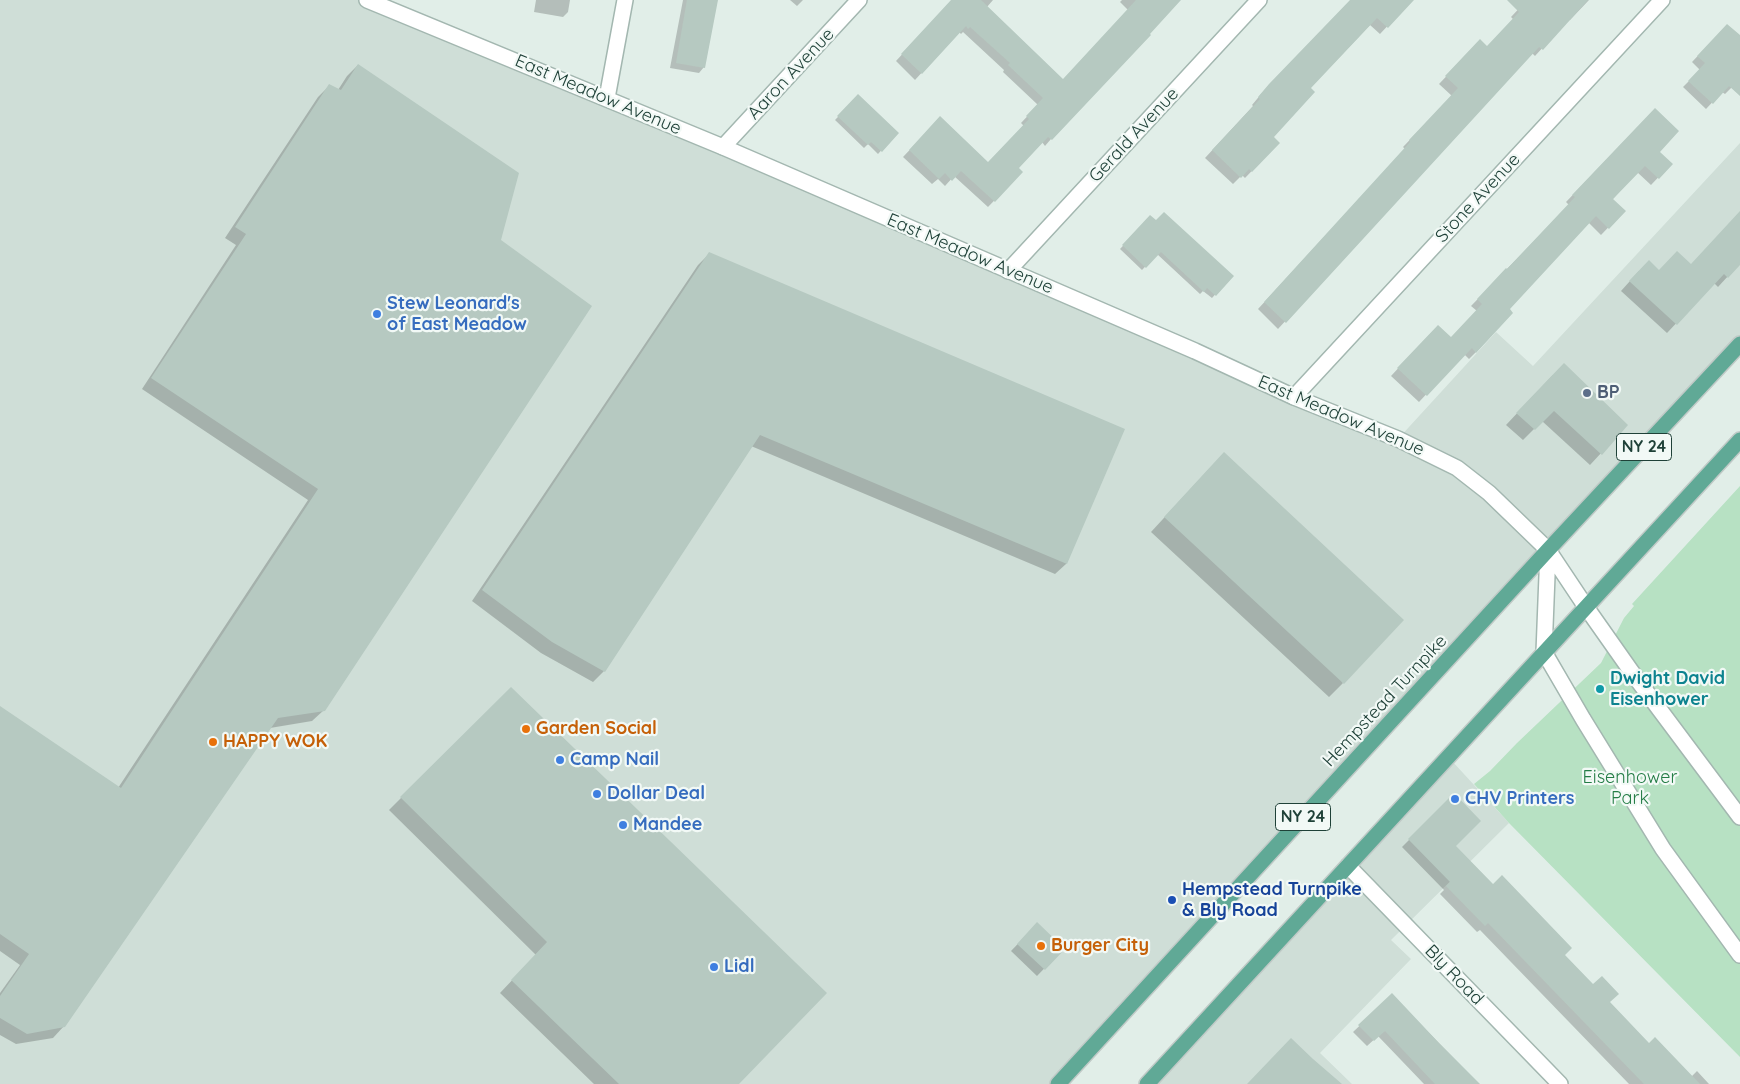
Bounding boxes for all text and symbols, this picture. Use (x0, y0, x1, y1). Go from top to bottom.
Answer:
street label: Aaron Avenue (743, 24, 839, 124)
street label: East Meadow Avenue (512, 50, 684, 140)
street label: Gerald Avenue (1085, 83, 1183, 187)
street label: Stone Avenue (1431, 149, 1525, 247)
street label: East Meadow Avenue (884, 209, 1056, 299)
place label: Stew Leonard's of East Meadow (387, 293, 527, 336)
marker: Stew Leonard's of East Meadow (371, 308, 383, 320)
street label: East Meadow Avenue (1255, 371, 1427, 461)
place label: BP (1597, 382, 1620, 404)
marker: BP (1581, 387, 1593, 399)
road number: NY 24 (1616, 434, 1672, 461)
street label: Hempstead Turnpike (1318, 631, 1452, 771)
place label: Dwight David Eisenhower (1610, 668, 1725, 711)
marker: Dwight David Eisenhower (1594, 683, 1606, 695)
place label: Garden Social (536, 718, 657, 740)
marker: Garden Social (520, 723, 532, 735)
place label: HAPPY WOK (223, 731, 327, 753)
marker: HAPPY WOK (207, 736, 219, 748)
place label: Camp Nail (570, 749, 659, 771)
marker: Camp Nail (554, 754, 566, 766)
park label: Eisenhower Park (1583, 767, 1677, 810)
place label: Dollar Deal (607, 783, 705, 805)
marker: Dollar Deal (591, 788, 603, 800)
place label: CHV Printers (1465, 788, 1574, 810)
marker: CHV Printers (1449, 793, 1461, 805)
road number: NY 24 (1276, 804, 1330, 830)
place label: Mandee (633, 814, 702, 836)
marker: Mandee (617, 819, 629, 831)
place label: Hempstead Turnpike & Bly Road (1182, 879, 1362, 922)
marker: Hempstead Turnpike & Bly Road (1166, 894, 1178, 906)
place label: Burger City (1051, 935, 1149, 957)
marker: Burger City (1035, 940, 1047, 952)
street label: Bly Road (1420, 940, 1488, 1010)
place label: Lidl (724, 956, 755, 978)
marker: Lidl (708, 961, 720, 973)

